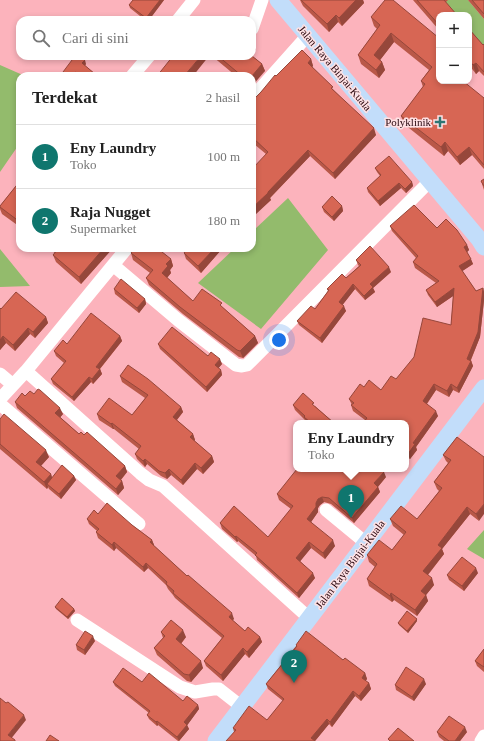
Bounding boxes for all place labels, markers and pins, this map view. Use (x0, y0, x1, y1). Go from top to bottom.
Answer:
place label: Polyklinik (385, 116, 431, 128)
marker: Polyklinik (434, 116, 446, 128)
pin: 1 (338, 485, 364, 518)
pin: 2 (281, 650, 307, 683)

